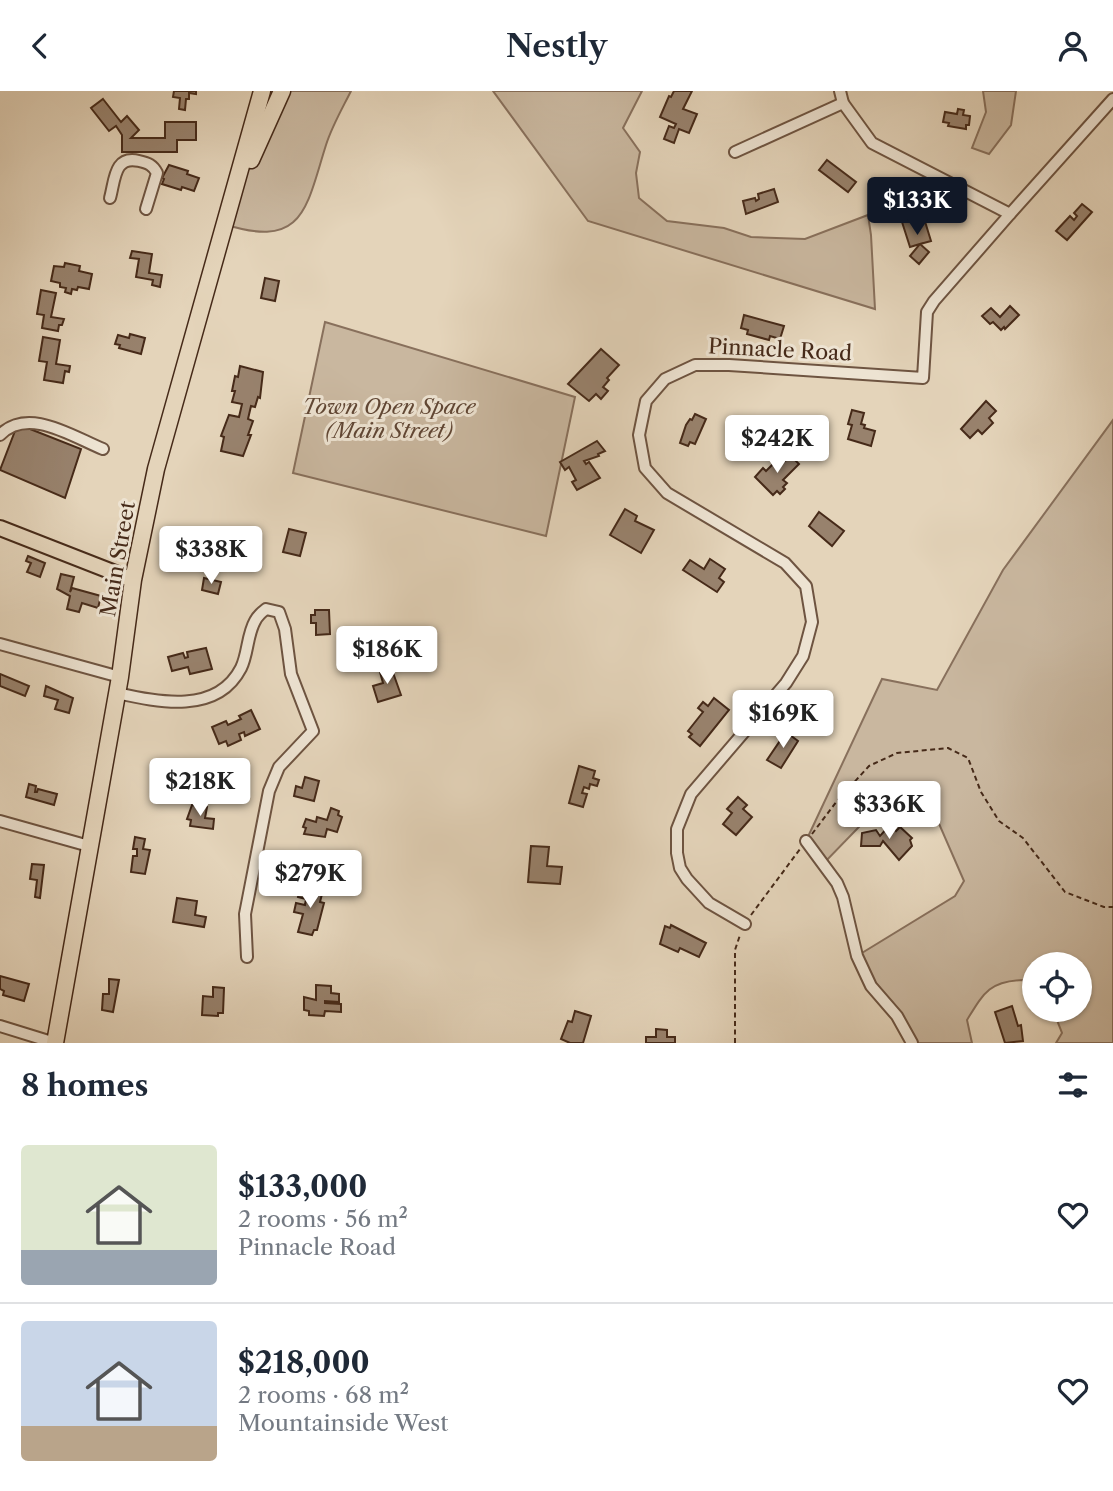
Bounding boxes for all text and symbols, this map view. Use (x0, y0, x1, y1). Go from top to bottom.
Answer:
text: Nestly (506, 26, 607, 65)
icon: back (21, 27, 59, 65)
icon: person (1054, 27, 1092, 65)
pin: $133K (868, 177, 966, 237)
text: $133K (883, 186, 951, 214)
street label: Pinnacle Road (707, 333, 853, 366)
park label: Town Open Space (Main Street) (302, 394, 476, 443)
pin: $242K (728, 415, 826, 475)
text: $242K (741, 424, 813, 452)
street label: Main Street (95, 499, 140, 619)
pin: $338K (162, 526, 260, 586)
text: $338K (175, 535, 247, 563)
pin: $186K (338, 627, 436, 686)
text: $186K (352, 635, 422, 663)
pin: $169K (734, 691, 832, 750)
text: $169K (748, 699, 818, 727)
pin: $218K (151, 759, 249, 818)
text: $218K (165, 767, 235, 795)
pin: $336K (840, 781, 938, 841)
text: $336K (854, 790, 924, 818)
pin: $279K (261, 851, 359, 910)
text: $279K (275, 859, 345, 887)
map controls (1022, 952, 1092, 1022)
button: locate (1022, 952, 1092, 1022)
icon: filters (1054, 1066, 1092, 1104)
text: 8 homes (21, 1067, 148, 1104)
text: $133,000 (238, 1168, 367, 1205)
icon: home (77, 1173, 161, 1257)
icon: heart (1054, 1196, 1092, 1234)
text: 2 rooms · 56 m² (238, 1205, 408, 1233)
text: Pinnacle Road (238, 1233, 396, 1261)
text: $218,000 (238, 1344, 370, 1381)
icon: home (77, 1349, 161, 1433)
icon: heart (1054, 1372, 1092, 1410)
text: 2 rooms · 68 m² (238, 1381, 409, 1409)
text: Mountainside West (238, 1409, 448, 1437)

